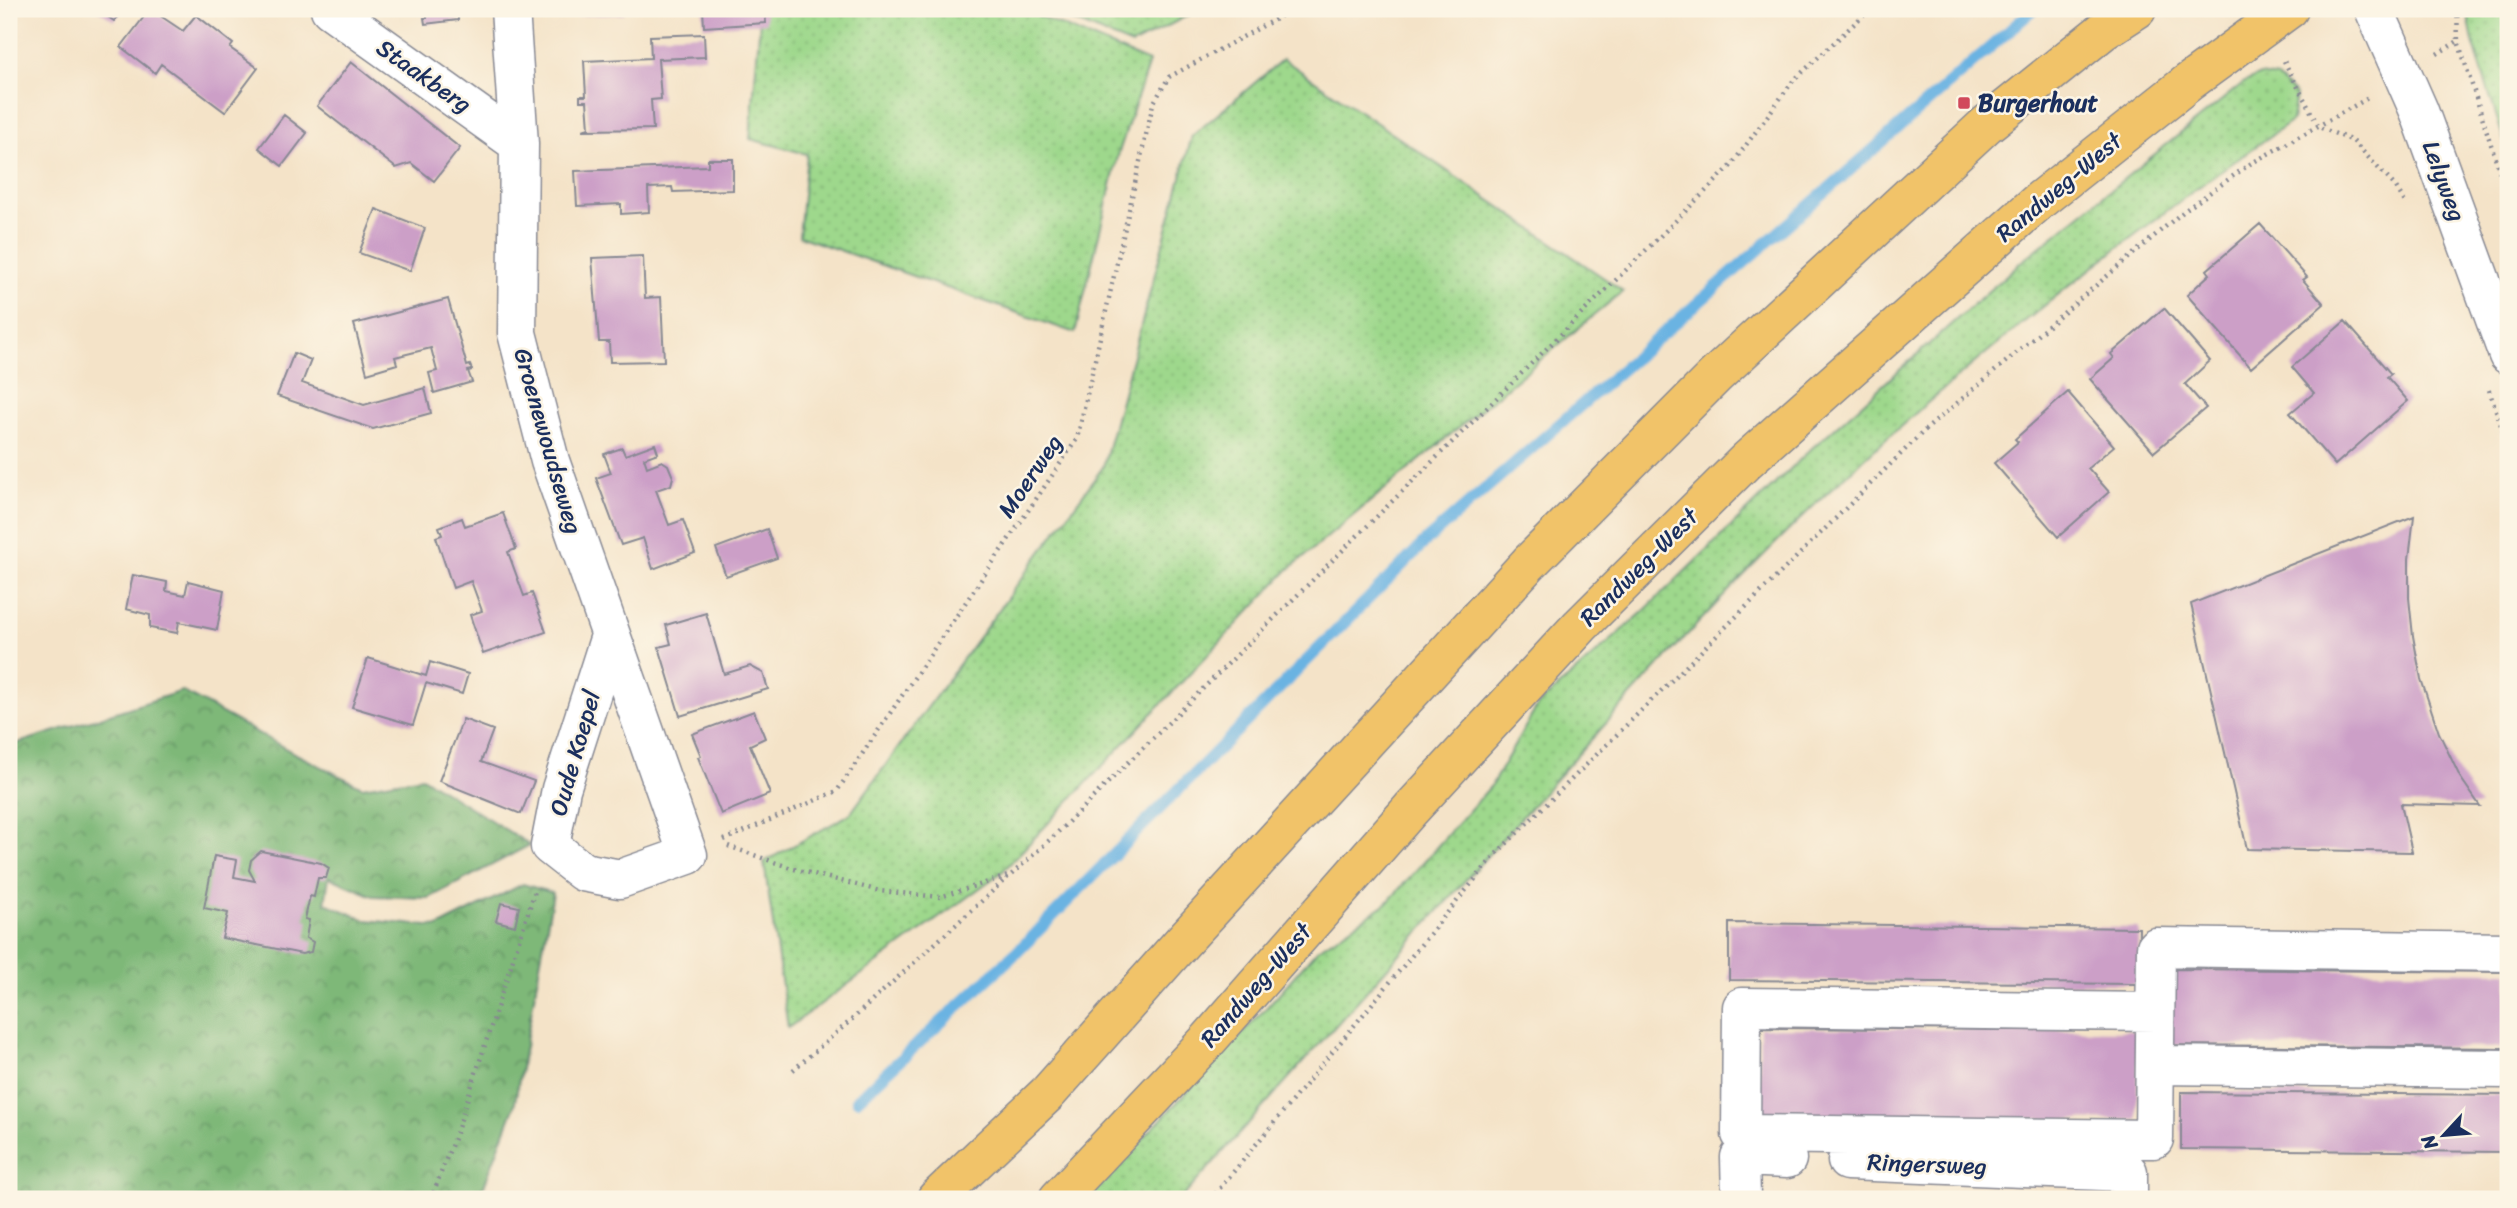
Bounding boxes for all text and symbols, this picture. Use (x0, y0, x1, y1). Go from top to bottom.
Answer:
street label: Staakberg (367, 28, 481, 124)
place label: Burgerhout (1978, 82, 2098, 124)
marker: Burgerhout (1956, 95, 1972, 111)
street label: Randweg-West (1986, 120, 2133, 253)
street label: Lelyweg (2410, 134, 2478, 228)
street label: Groenewoudseweg (501, 343, 595, 539)
street label: Moerweg (986, 425, 1074, 527)
street label: Randweg-West (1569, 496, 1710, 637)
street label: Oude Koepel (537, 684, 613, 821)
street label: Randweg-West (1189, 912, 1324, 1057)
north arrow (2408, 1100, 2478, 1170)
text: N (2411, 1128, 2447, 1156)
street label: Ringersweg (1866, 1141, 1988, 1187)

